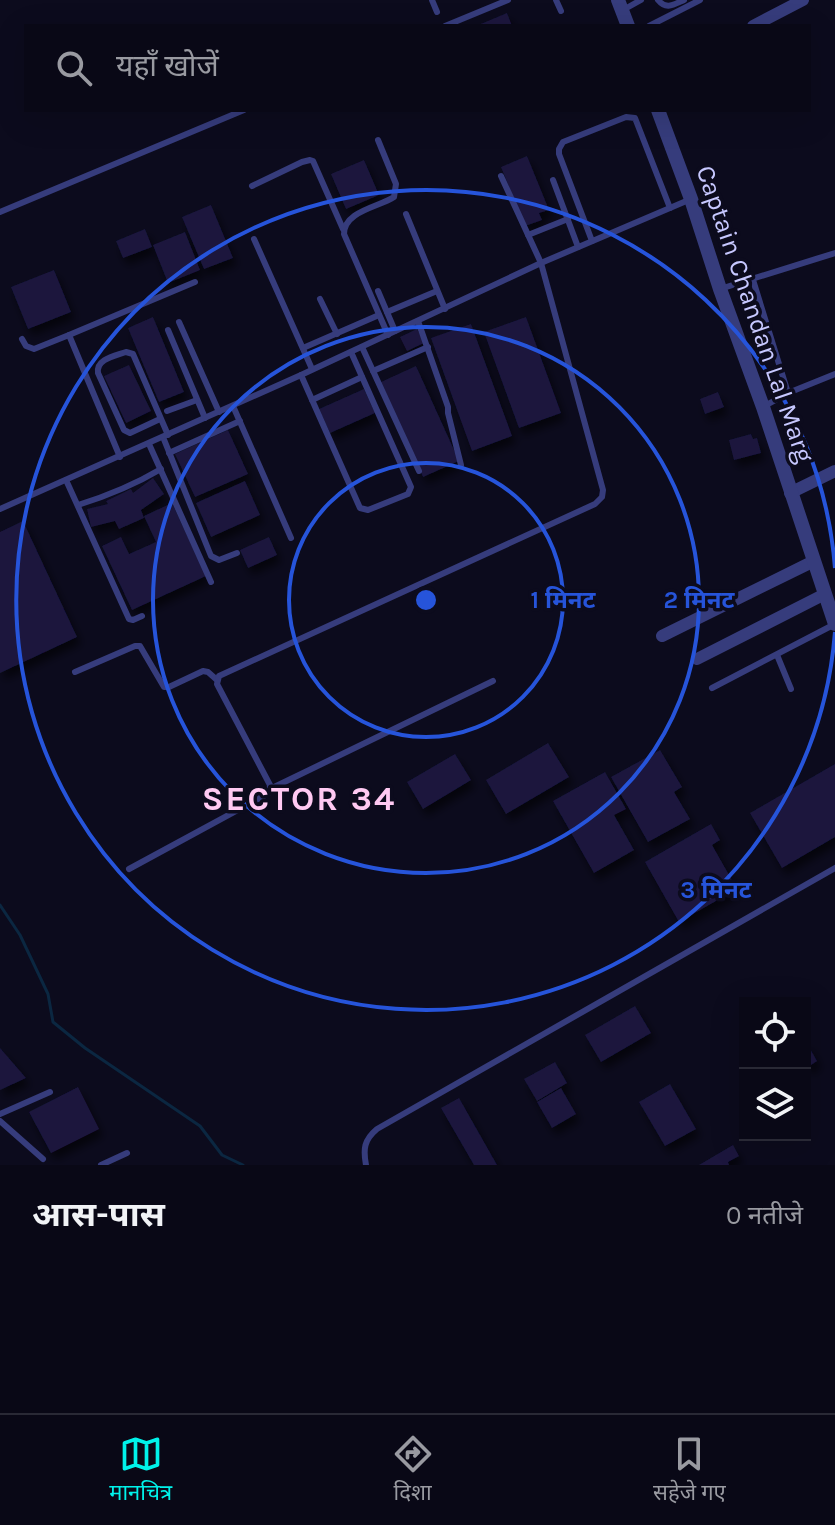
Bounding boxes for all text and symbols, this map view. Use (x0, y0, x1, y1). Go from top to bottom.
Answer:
search box (24, 24, 811, 112)
icon: search (52, 46, 96, 90)
text: यहाँ खोजें (116, 48, 219, 84)
street label: Captain Chandan Lal Marg (690, 161, 821, 467)
centre of rings (412, 586, 440, 614)
text: 1 मिनट (530, 586, 597, 614)
text: 2 मिनट (664, 586, 736, 614)
district label: SECTOR 34 (202, 779, 396, 819)
text: 3 मिनट (680, 876, 753, 904)
map controls (739, 997, 811, 1141)
button: locate (739, 997, 811, 1069)
button: layers (739, 1069, 811, 1141)
text: आस-पास (32, 1195, 165, 1235)
text: 0 नतीजे (726, 1200, 803, 1231)
tab: मानचित्र (109, 1432, 172, 1509)
tab: दिशा (391, 1432, 435, 1509)
tab: सहेजे गए (653, 1432, 726, 1509)

